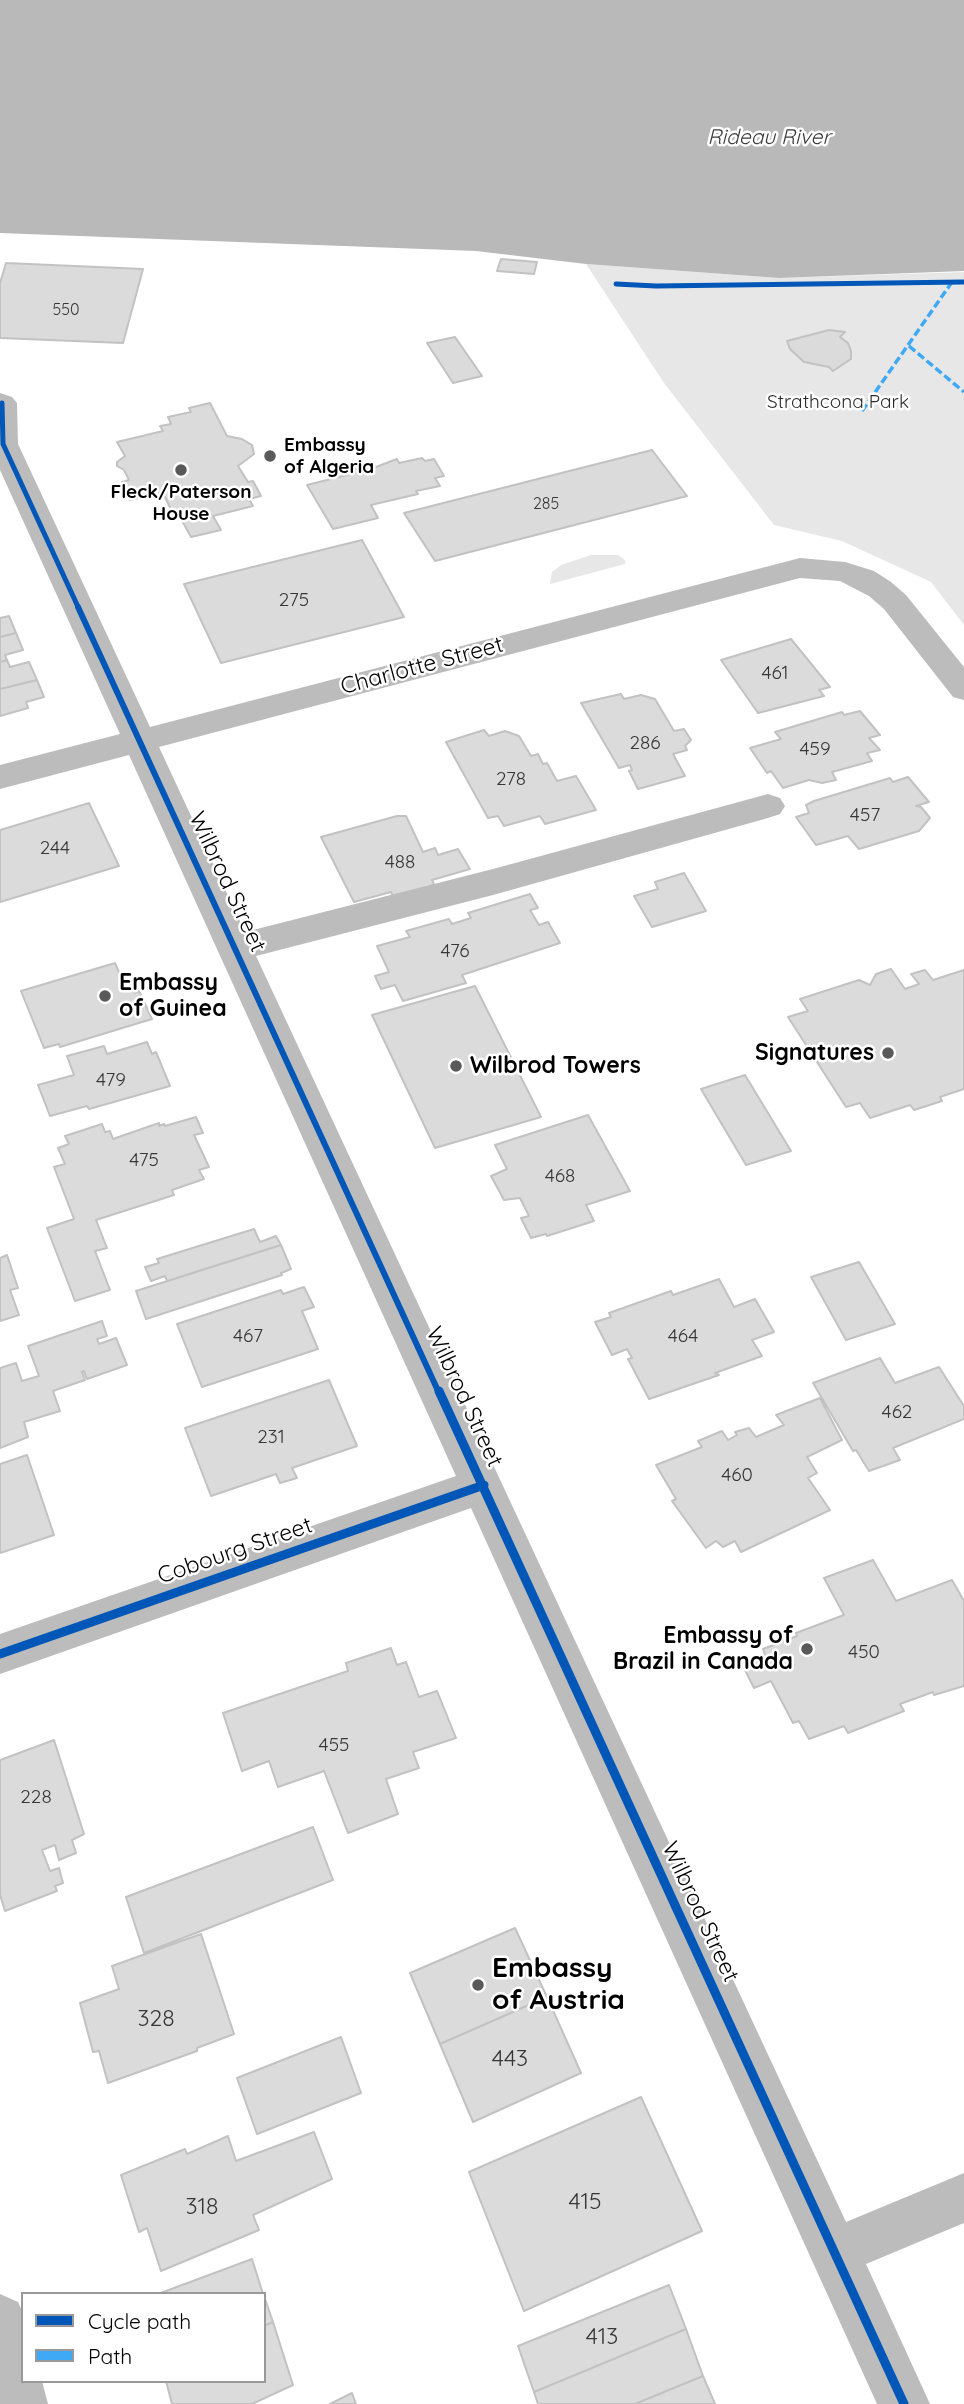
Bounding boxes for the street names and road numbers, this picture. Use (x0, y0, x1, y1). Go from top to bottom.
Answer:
street label: Charlotte Street (338, 631, 506, 701)
street label: Wilbrod Street (182, 807, 272, 957)
street label: Wilbrod Street (419, 1322, 509, 1472)
street label: Cobourg Street (154, 1512, 316, 1590)
street label: Wilbrod Street (655, 1837, 745, 1987)

